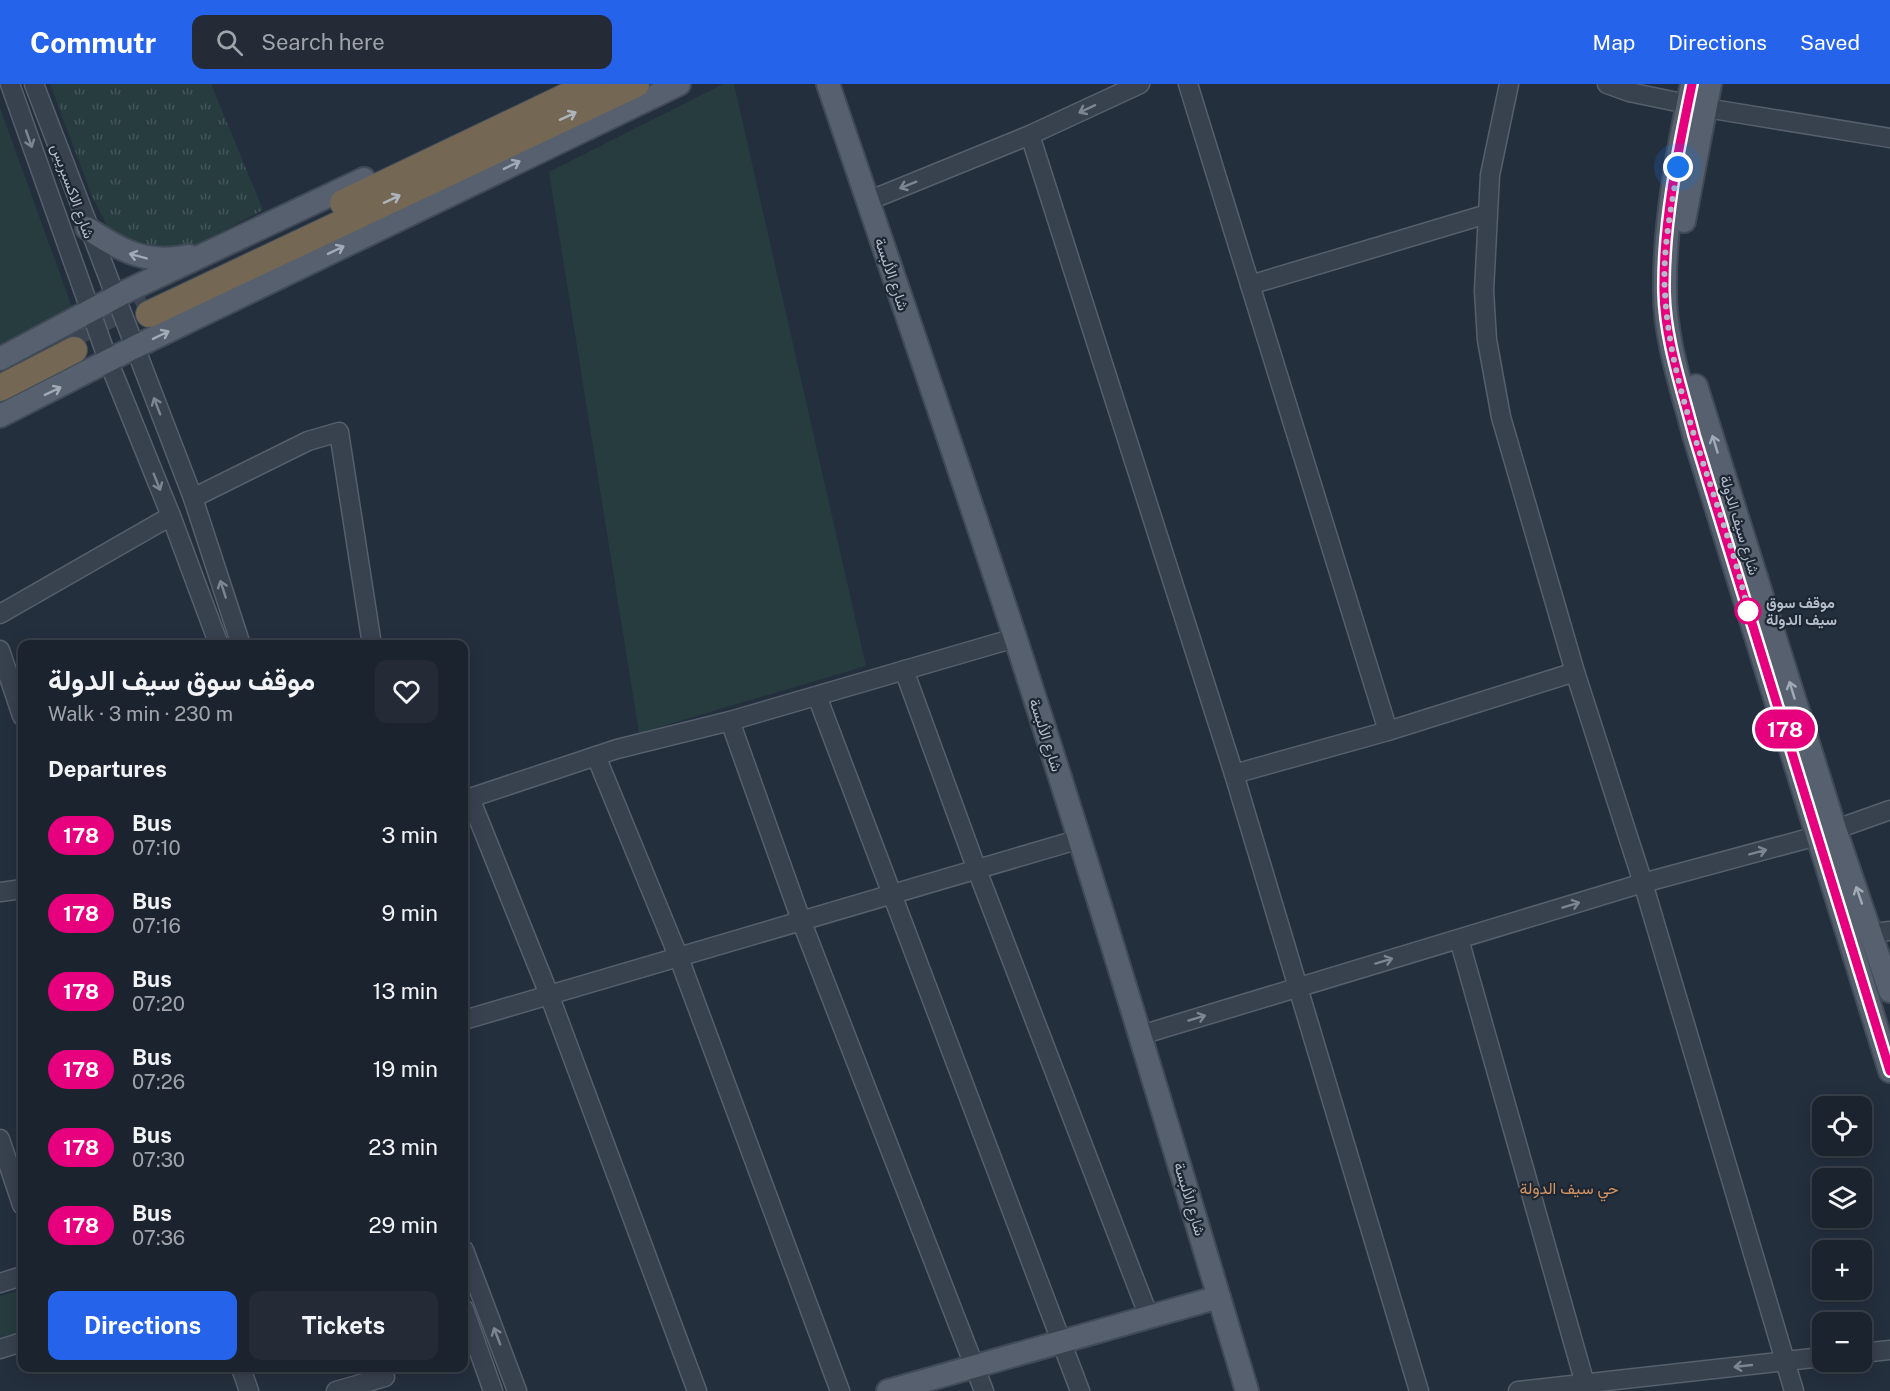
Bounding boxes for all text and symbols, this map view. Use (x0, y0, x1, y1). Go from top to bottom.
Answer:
search box (192, 15, 612, 69)
text: Commutr (30, 26, 156, 59)
icon: search (213, 26, 246, 59)
text: Search here (261, 29, 385, 55)
text: Map (1593, 30, 1635, 55)
text: Directions (1668, 30, 1767, 55)
text: Saved (1800, 30, 1860, 55)
one-way arrow (1078, 103, 1096, 115)
one-way arrow (558, 110, 576, 122)
one-way arrow (25, 129, 36, 148)
street label: شارع الاكسبريس (45, 141, 98, 242)
your location (1663, 152, 1693, 182)
one-way arrow (502, 158, 520, 170)
one-way arrow (899, 180, 917, 191)
one-way arrow (382, 193, 400, 205)
street label: شارع الألبسة (869, 235, 912, 314)
one-way arrow (327, 243, 345, 255)
one-way arrow (129, 250, 148, 261)
one-way arrow (151, 328, 169, 340)
one-way arrow (43, 384, 61, 396)
one-way arrow (151, 397, 162, 416)
one-way arrow (1709, 435, 1720, 454)
one-way arrow (153, 472, 164, 491)
street label: شارع سيف الدولة (1714, 473, 1763, 578)
one-way arrow (216, 580, 227, 599)
place label: موقف سوق سيف الدولة (1766, 594, 1837, 629)
marker: موقف سوق سيف الدولة (1735, 598, 1761, 624)
button: heart (375, 660, 438, 723)
text: موقف سوق سيف الدولة (48, 663, 315, 696)
one-way arrow (1785, 681, 1796, 700)
street label: شارع الألبسة (1023, 696, 1066, 775)
text: Walk · 3 min · 230 m (48, 702, 233, 726)
line badge: 178 (1750, 710, 1820, 748)
text: 178 (1767, 717, 1803, 742)
text: Departures (48, 756, 167, 782)
text: Bus (132, 810, 172, 836)
text: 3 min (381, 822, 438, 848)
text: 178 (63, 823, 99, 848)
text: 07:10 (132, 836, 181, 860)
one-way arrow (1748, 845, 1767, 857)
one-way arrow (1852, 886, 1863, 905)
text: Bus (132, 888, 172, 914)
one-way arrow (1561, 899, 1580, 910)
text: 9 min (382, 900, 438, 926)
text: 178 (63, 901, 99, 926)
text: 07:16 (132, 914, 181, 938)
one-way arrow (1374, 955, 1393, 966)
text: Bus (132, 966, 172, 992)
text: 13 min (373, 978, 438, 1004)
text: 178 (63, 979, 99, 1004)
text: 07:20 (132, 992, 185, 1016)
one-way arrow (1187, 1012, 1206, 1023)
text: Bus (132, 1044, 172, 1070)
text: 19 min (373, 1056, 438, 1082)
text: 178 (63, 1057, 99, 1082)
text: 07:26 (132, 1070, 185, 1094)
map controls (1812, 1096, 1872, 1372)
button: locate (1812, 1096, 1872, 1156)
text: Bus (132, 1122, 172, 1148)
text: 23 min (368, 1134, 438, 1160)
text: 178 (63, 1135, 99, 1160)
text: 07:30 (132, 1148, 185, 1172)
street label: شارع الألبسة (1168, 1160, 1209, 1239)
button: layers (1812, 1168, 1872, 1228)
district label: حي سيف الدولة (1519, 1179, 1619, 1202)
text: Bus (132, 1200, 172, 1226)
text: 29 min (368, 1212, 438, 1238)
text: 178 (63, 1213, 99, 1238)
text: 07:36 (132, 1226, 185, 1250)
button: + (1812, 1240, 1872, 1300)
button: Directions (48, 1291, 237, 1360)
button: Tickets (249, 1291, 438, 1360)
button: − (1812, 1312, 1872, 1372)
one-way arrow (490, 1327, 501, 1346)
one-way arrow (1734, 1361, 1754, 1372)

